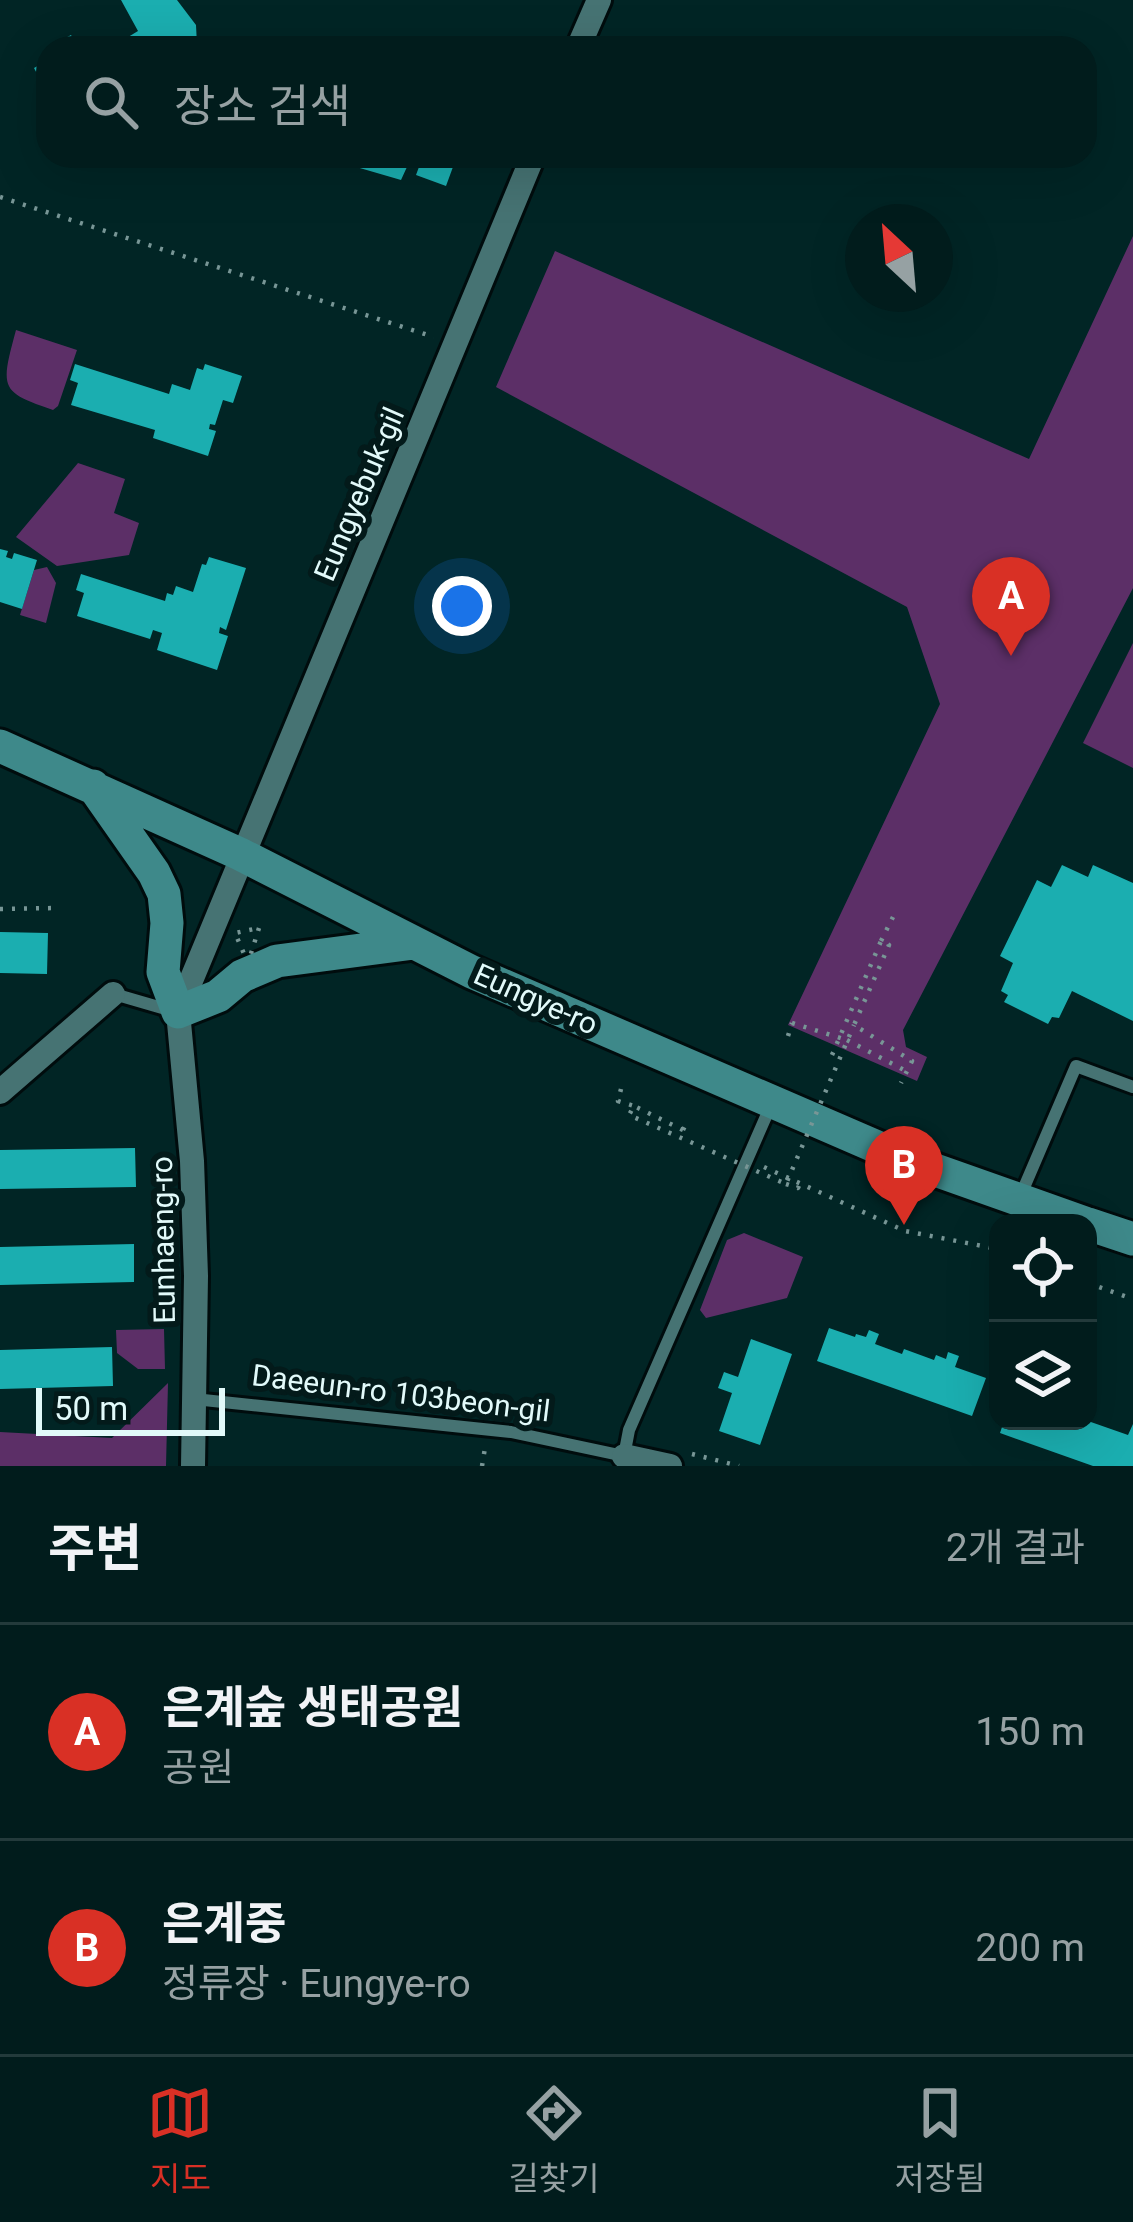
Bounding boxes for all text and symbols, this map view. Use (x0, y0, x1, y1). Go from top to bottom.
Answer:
search box (36, 36, 1097, 168)
icon: search (78, 69, 144, 135)
text: 장소 검색 (174, 80, 351, 133)
north arrow (845, 204, 953, 312)
street label: Eungyebuk-gil (307, 402, 411, 586)
pin: A (972, 557, 1050, 656)
your location (432, 576, 492, 636)
street label: Eungye-ro (469, 956, 603, 1042)
pin: B (865, 1126, 943, 1225)
street label: Eunhaeng-ro (144, 1156, 182, 1324)
map controls (989, 1214, 1097, 1430)
button: locate (989, 1214, 1097, 1322)
button: layers (989, 1322, 1097, 1430)
street label: Daeeun-ro 103beon-gil (250, 1357, 552, 1429)
scale bar (36, 1382, 225, 1435)
text: 50 m (54, 1389, 128, 1428)
text: 주변 (48, 1519, 142, 1578)
text: 2개 결과 (946, 1525, 1085, 1571)
text: 은계숲 생태공원 (162, 1681, 463, 1734)
text: A (74, 1709, 100, 1755)
text: 150 m (975, 1709, 1085, 1755)
text: 공원 (162, 1745, 234, 1791)
text: 은계중 (162, 1897, 286, 1950)
text: B (75, 1925, 99, 1971)
text: 200 m (975, 1925, 1085, 1971)
text: 정류장 · Eungye-ro (162, 1961, 471, 2007)
tab: 지도 (147, 2080, 213, 2200)
tab: 길찾기 (508, 2080, 600, 2200)
tab: 저장됨 (894, 2080, 986, 2200)

